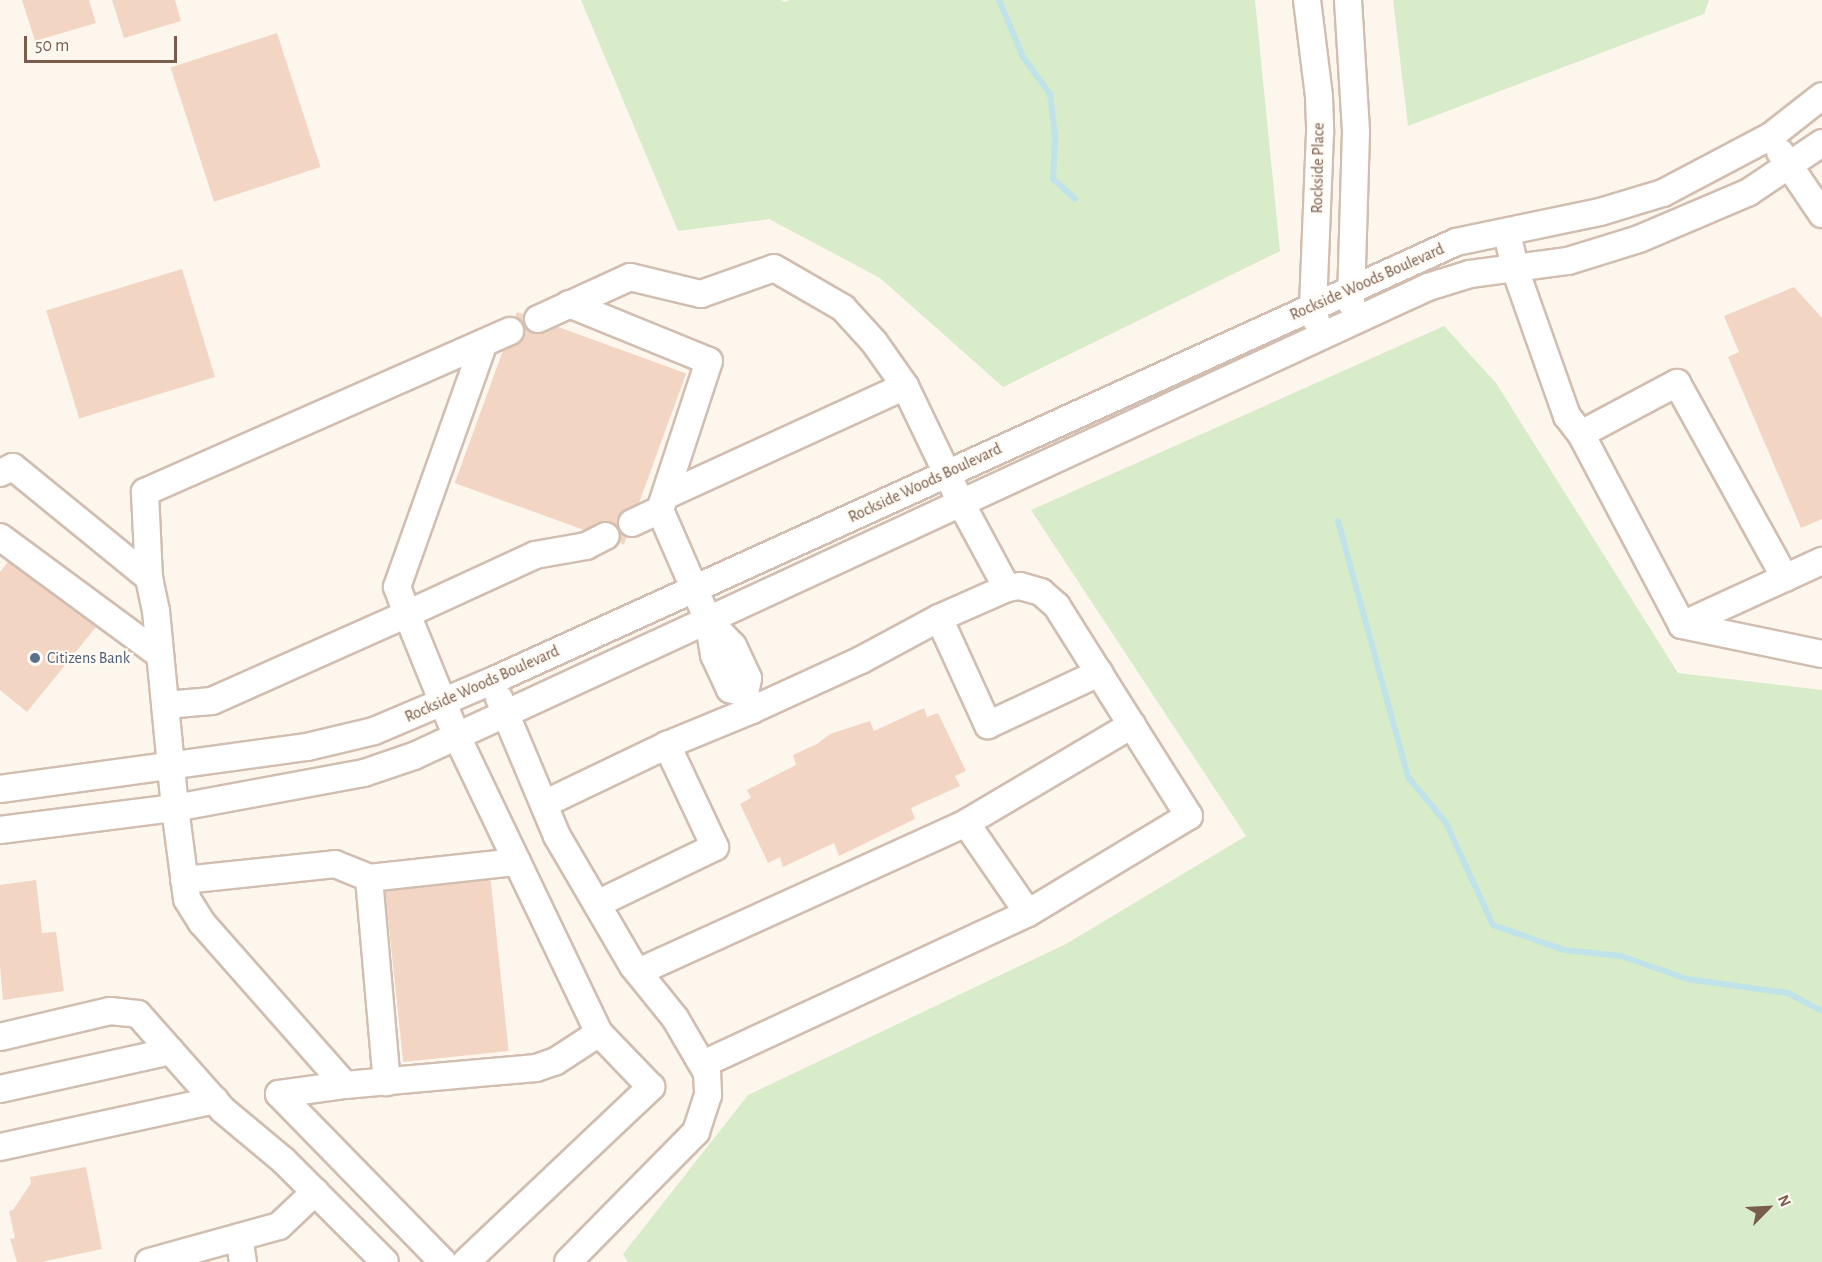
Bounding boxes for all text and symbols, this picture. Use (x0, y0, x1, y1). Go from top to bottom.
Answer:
scale bar (27, 24, 180, 62)
text: 50 m (35, 37, 69, 55)
street label: Rockside Place (1308, 122, 1328, 214)
street label: Rockside Woods Boulevard (1287, 239, 1447, 325)
street label: Rockside Woods Boulevard (845, 439, 1005, 527)
street label: Rockside Woods Boulevard (402, 641, 562, 727)
place label: Citizens Bank (47, 648, 130, 668)
marker: Citizens Bank (28, 651, 42, 665)
north arrow (1738, 1178, 1798, 1238)
text: N (1775, 1192, 1794, 1209)

